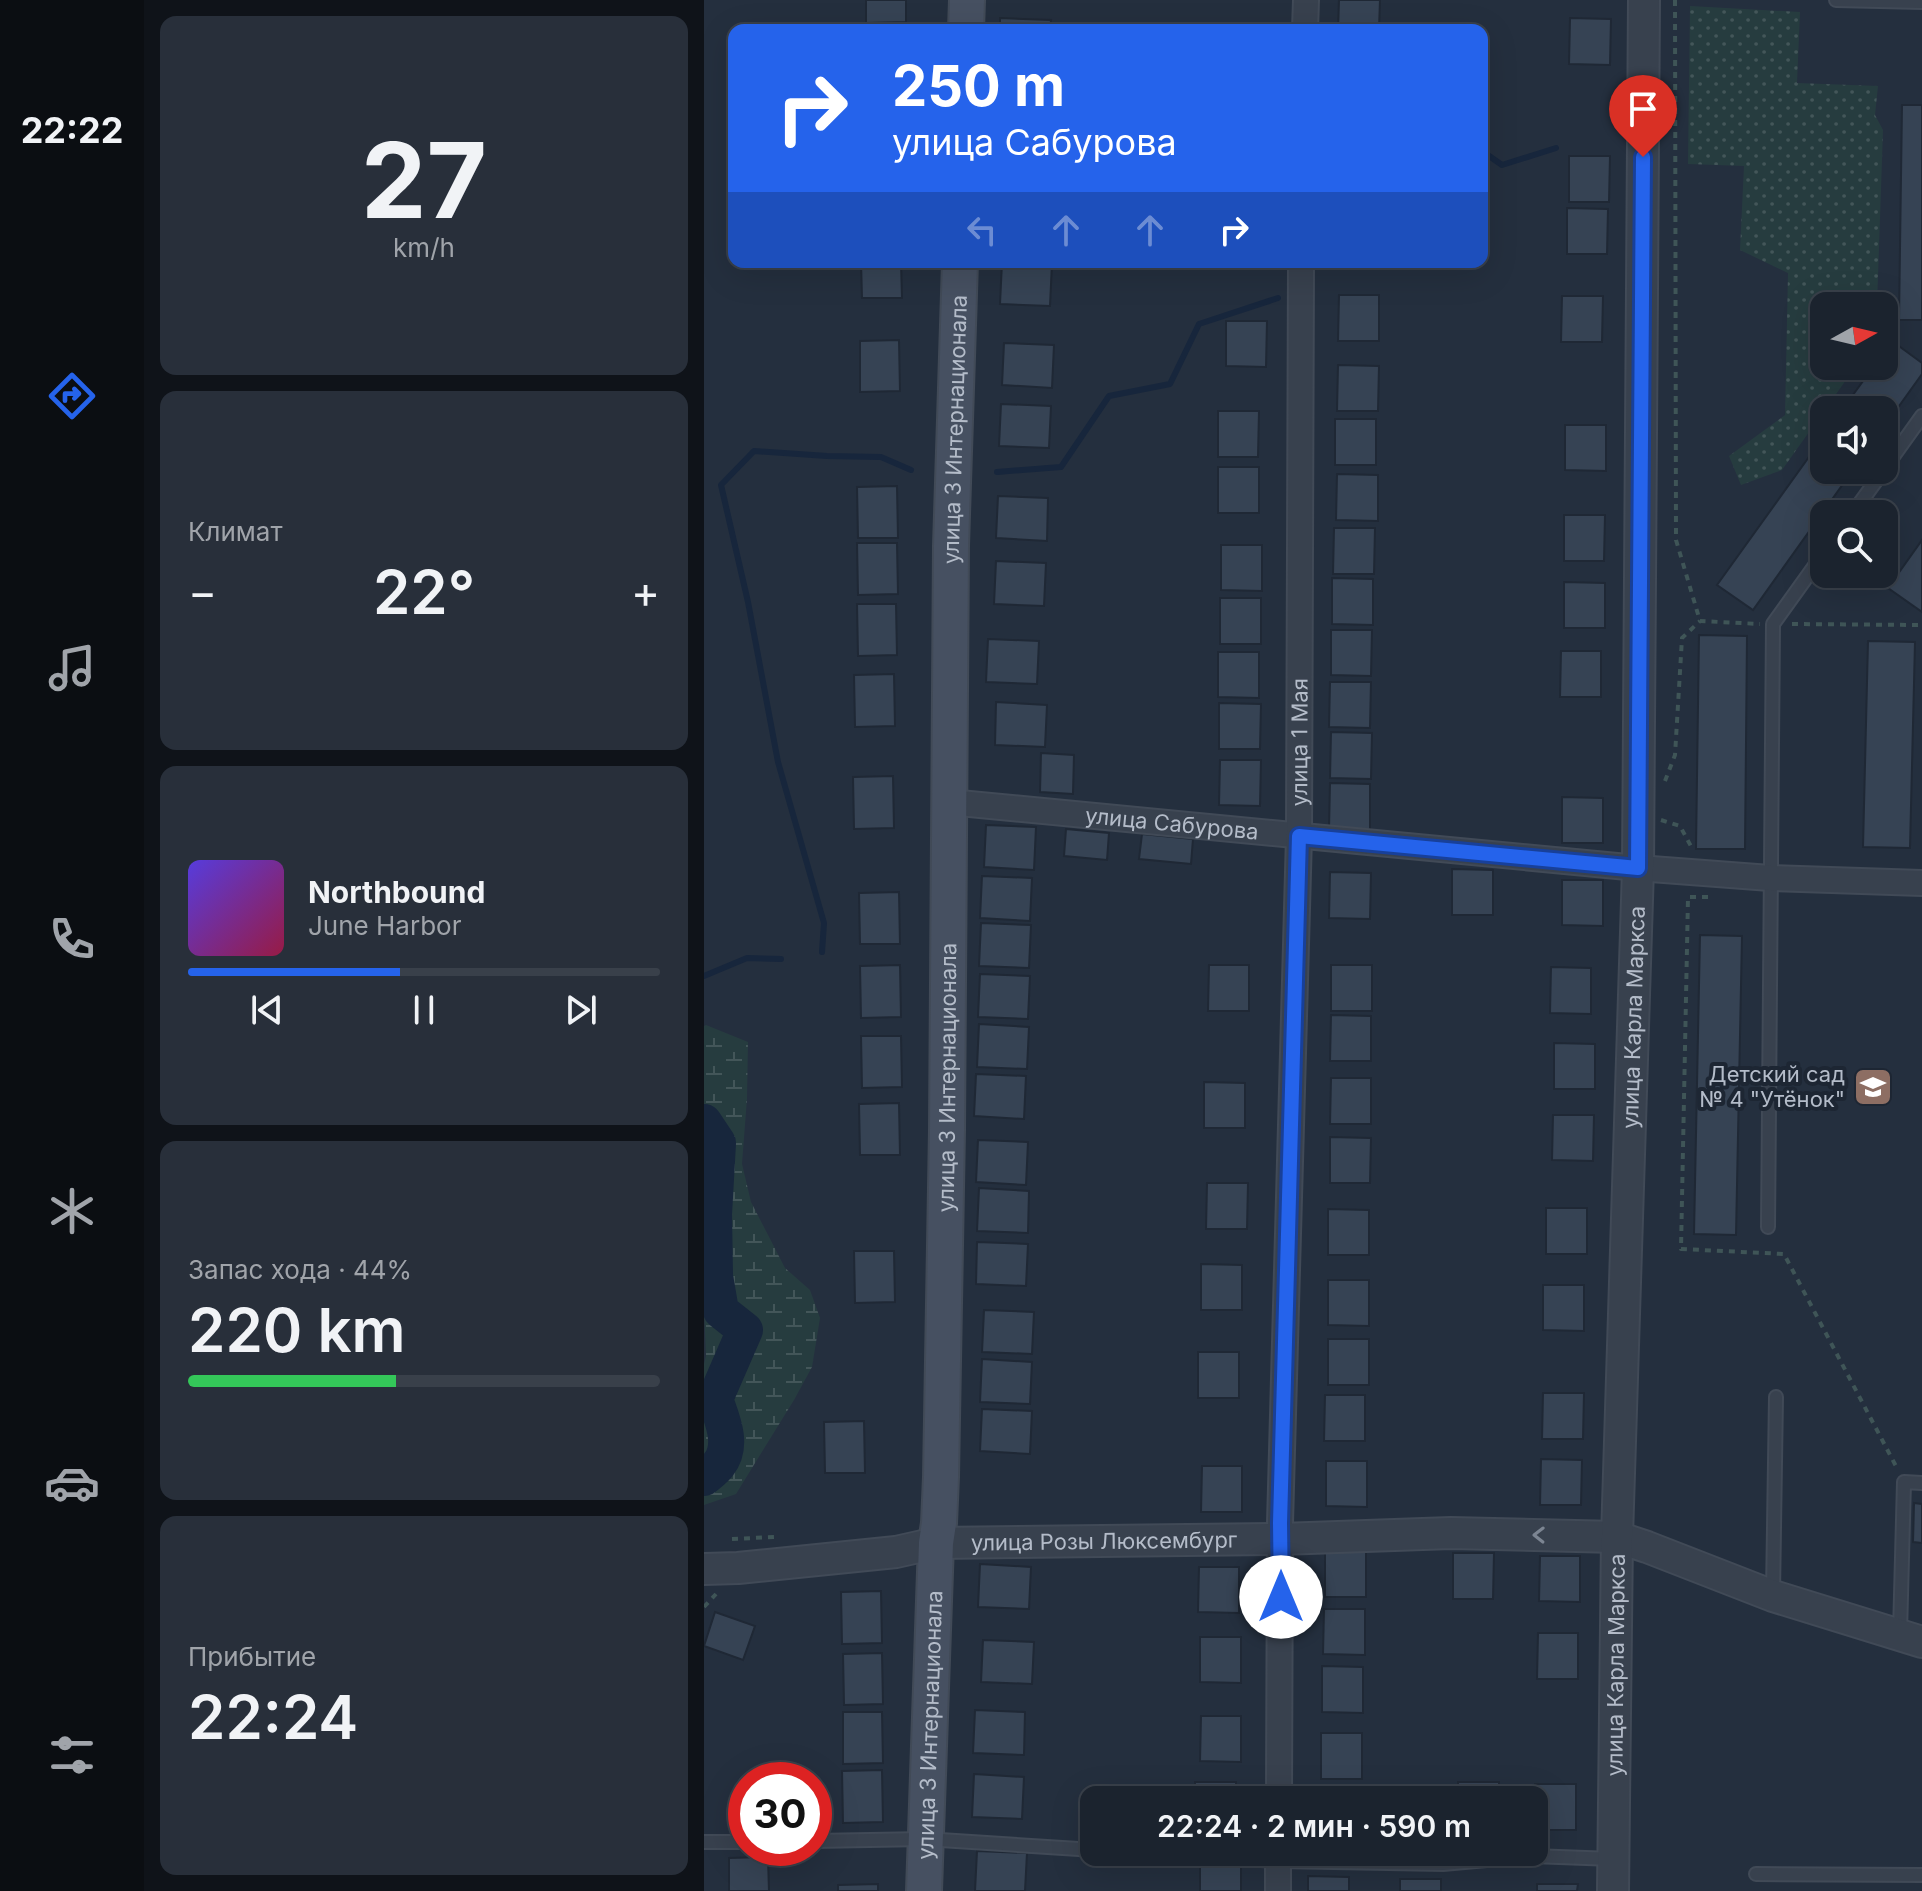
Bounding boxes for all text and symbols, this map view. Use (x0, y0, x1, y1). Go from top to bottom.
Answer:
text: 250 m (892, 52, 1065, 120)
icon: right (760, 56, 864, 160)
pin (1609, 75, 1677, 157)
icon: arrive (1621, 87, 1665, 131)
text: 22:22 (21, 108, 123, 152)
text: 27 (361, 117, 487, 243)
text: улица Сабурова (892, 120, 1177, 164)
icon: left (960, 208, 1004, 252)
icon: ahead (1044, 208, 1088, 252)
icon: ahead (1128, 208, 1172, 252)
icon: right (1212, 208, 1256, 252)
text: km/h (393, 232, 455, 263)
north arrow (1810, 292, 1898, 380)
map controls (1810, 292, 1898, 588)
street label: улица 3 Интернационала (938, 295, 972, 564)
icon: directions (44, 368, 100, 424)
button: sound (1810, 396, 1898, 484)
button: search (1810, 500, 1898, 588)
text: Климат (188, 516, 283, 547)
text: 22° (373, 556, 475, 628)
text: − (188, 565, 217, 619)
text: + (631, 565, 660, 619)
icon: music (44, 640, 100, 696)
street label: улица 1 Мая (1286, 678, 1313, 806)
street label: улица Сабурова (1084, 802, 1260, 845)
text: Northbound (308, 874, 485, 910)
street label: улица Карла Маркса (1617, 905, 1650, 1129)
text: June Harbor (308, 910, 461, 941)
icon: phone (44, 911, 100, 967)
street label: улица 3 Интернационала (933, 943, 961, 1212)
icon: previous (245, 988, 289, 1032)
icon: pause (402, 988, 446, 1032)
icon: next (559, 988, 603, 1032)
place label: Детский сад № 4 "Утёнок" (1699, 1061, 1845, 1112)
school or university icon: Детский сад № 4 "Утёнок" (1852, 1066, 1894, 1108)
icon: climate (44, 1183, 100, 1239)
text: Запас хода · 44% (188, 1254, 412, 1285)
text: 220 km (188, 1294, 406, 1366)
icon: car (44, 1455, 100, 1511)
street label: улица Розы Люксембург (971, 1527, 1238, 1556)
one-way arrow (1532, 1527, 1545, 1544)
street label: улица Карла Маркса (1601, 1553, 1630, 1777)
position arrow (1239, 1555, 1323, 1639)
street label: улица 3 Интернационала (912, 1590, 947, 1860)
text: Прибытие (188, 1641, 316, 1672)
text: 22:24 (188, 1681, 358, 1753)
icon: filters (44, 1727, 100, 1783)
speed limit sign: 30 (728, 1762, 832, 1866)
text: 22:24 · 2 мин · 590 m (1157, 1808, 1471, 1844)

